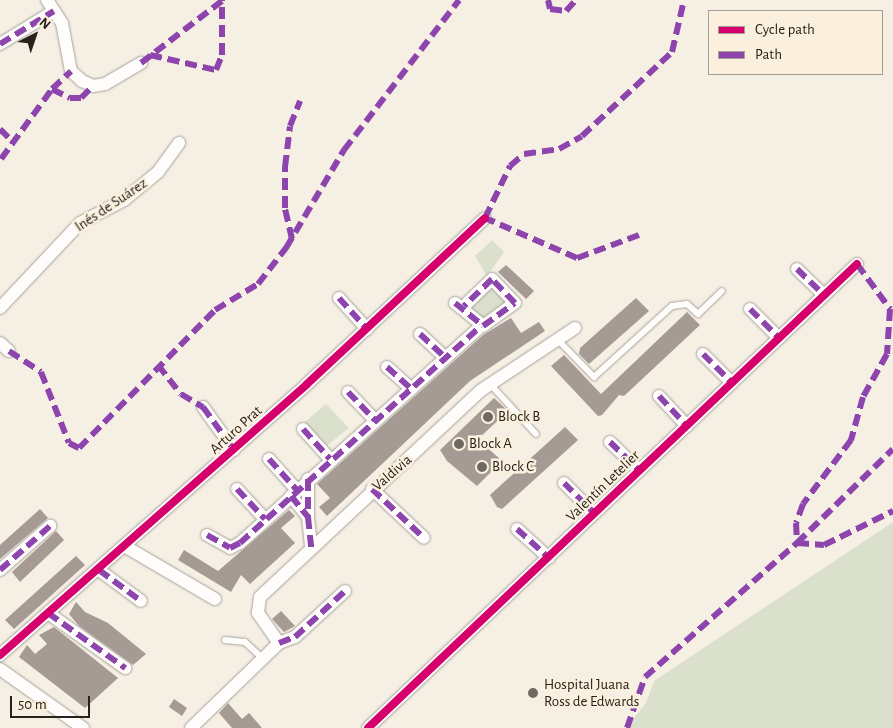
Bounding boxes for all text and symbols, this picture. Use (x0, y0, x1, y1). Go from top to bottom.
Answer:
north arrow (10, 10, 60, 60)
legend (708, 10, 883, 75)
text: N (37, 15, 53, 32)
text: Cycle path (755, 22, 815, 37)
text: Path (755, 47, 782, 62)
street label: Inés de Suárez (72, 174, 150, 236)
street label: Arturo Prat (206, 402, 266, 458)
place label: Block B (498, 408, 540, 426)
marker: Block B (482, 411, 494, 423)
place label: Block A (469, 435, 512, 453)
marker: Block A (453, 438, 465, 450)
street label: Valentín Letelier (563, 446, 643, 526)
street label: Valdivia (369, 451, 415, 495)
place label: Block C (492, 458, 534, 476)
marker: Block C (476, 461, 488, 473)
place label: Hospital Juana Ross de Edwards (544, 675, 639, 710)
scale bar (12, 686, 92, 718)
marker: Hospital Juana Ross de Edwards (526, 686, 540, 700)
text: 50 m (18, 697, 47, 712)

